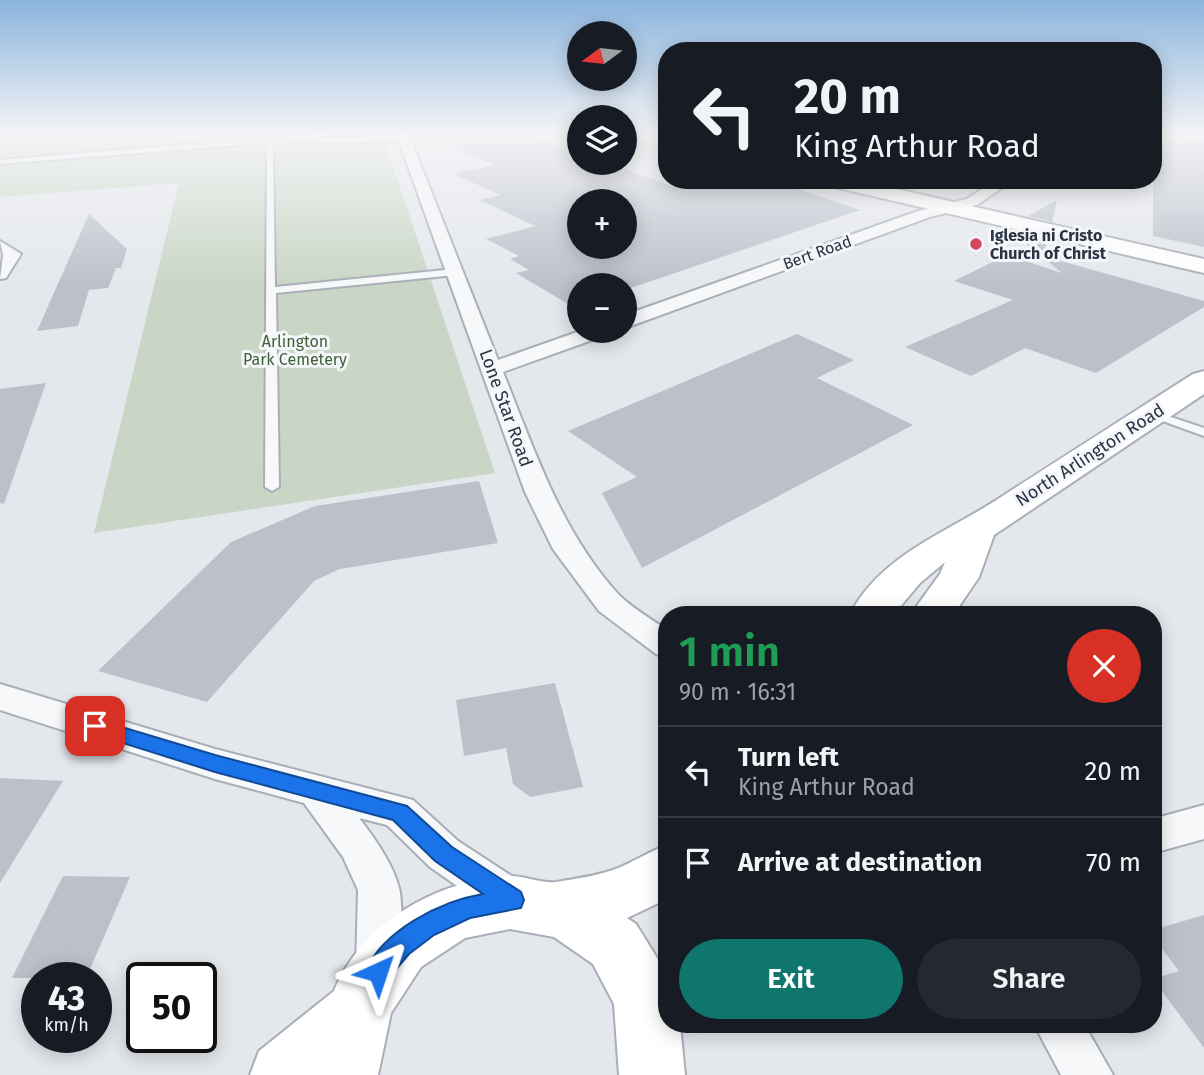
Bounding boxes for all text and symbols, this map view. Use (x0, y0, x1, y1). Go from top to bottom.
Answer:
north arrow (567, 21, 637, 91)
map controls (567, 21, 637, 343)
text: 20 m (794, 67, 901, 126)
icon: left (679, 70, 770, 161)
button: layers (567, 105, 637, 175)
text: King Arthur Road (794, 127, 1040, 165)
button: + (567, 189, 637, 259)
place label: Iglesia ni Cristo Church of Christ (990, 226, 1107, 263)
street label: Bert Road (780, 231, 854, 274)
marker: Iglesia ni Cristo Church of Christ (968, 236, 984, 252)
button: − (567, 273, 637, 343)
park label: Arlington Park Cemetery (243, 332, 347, 369)
street label: Lone Star Road (475, 346, 537, 470)
street label: North Arlington Road (1012, 399, 1168, 511)
text: 1 min (679, 627, 780, 677)
button: close (1067, 629, 1141, 703)
text: 90 m · 16:31 (679, 678, 796, 706)
pin (65, 696, 125, 756)
icon: arrive (76, 707, 114, 745)
text: Turn left (738, 742, 839, 773)
icon: left (679, 753, 717, 791)
text: 20 m (1084, 756, 1141, 787)
text: King Arthur Road (738, 773, 915, 801)
icon: arrive (679, 844, 717, 882)
text: Arrive at destination (738, 847, 982, 878)
text: 70 m (1086, 847, 1141, 878)
position arrow (341, 935, 415, 1009)
button: Exit (679, 939, 903, 1019)
button: Share (917, 939, 1141, 1019)
speed limit sign: 50 (126, 962, 217, 1053)
text: 43 (48, 977, 85, 1019)
text: km/h (44, 1014, 89, 1036)

